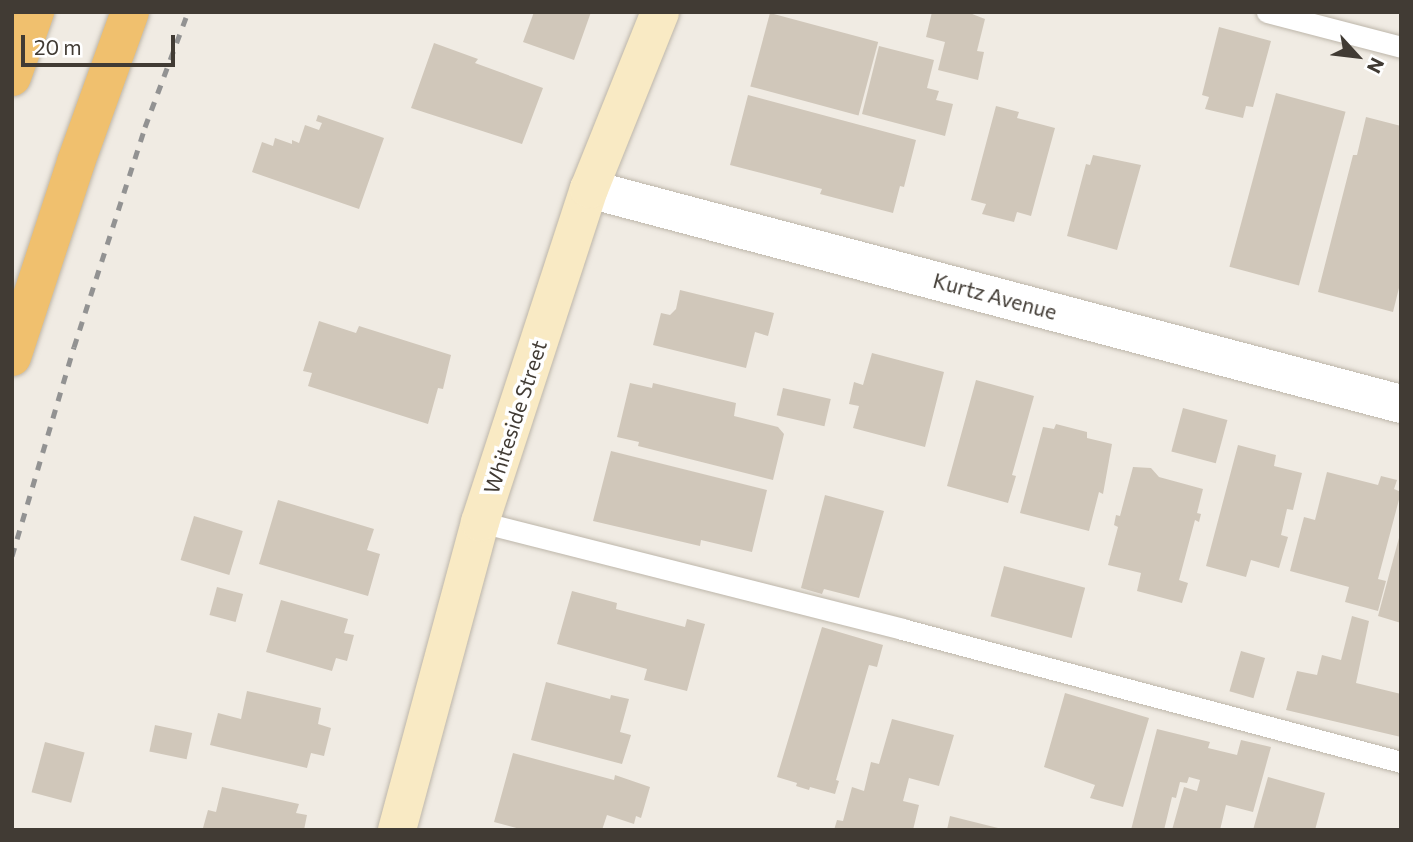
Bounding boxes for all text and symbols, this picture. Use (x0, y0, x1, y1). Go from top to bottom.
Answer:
scale bar (24, 21, 178, 65)
north arrow (1322, 21, 1392, 91)
text: 20 m (34, 34, 82, 59)
text: N (1363, 54, 1390, 77)
street label: Kurtz Avenue (930, 267, 1060, 325)
street label: Whiteside Street (478, 337, 552, 497)

